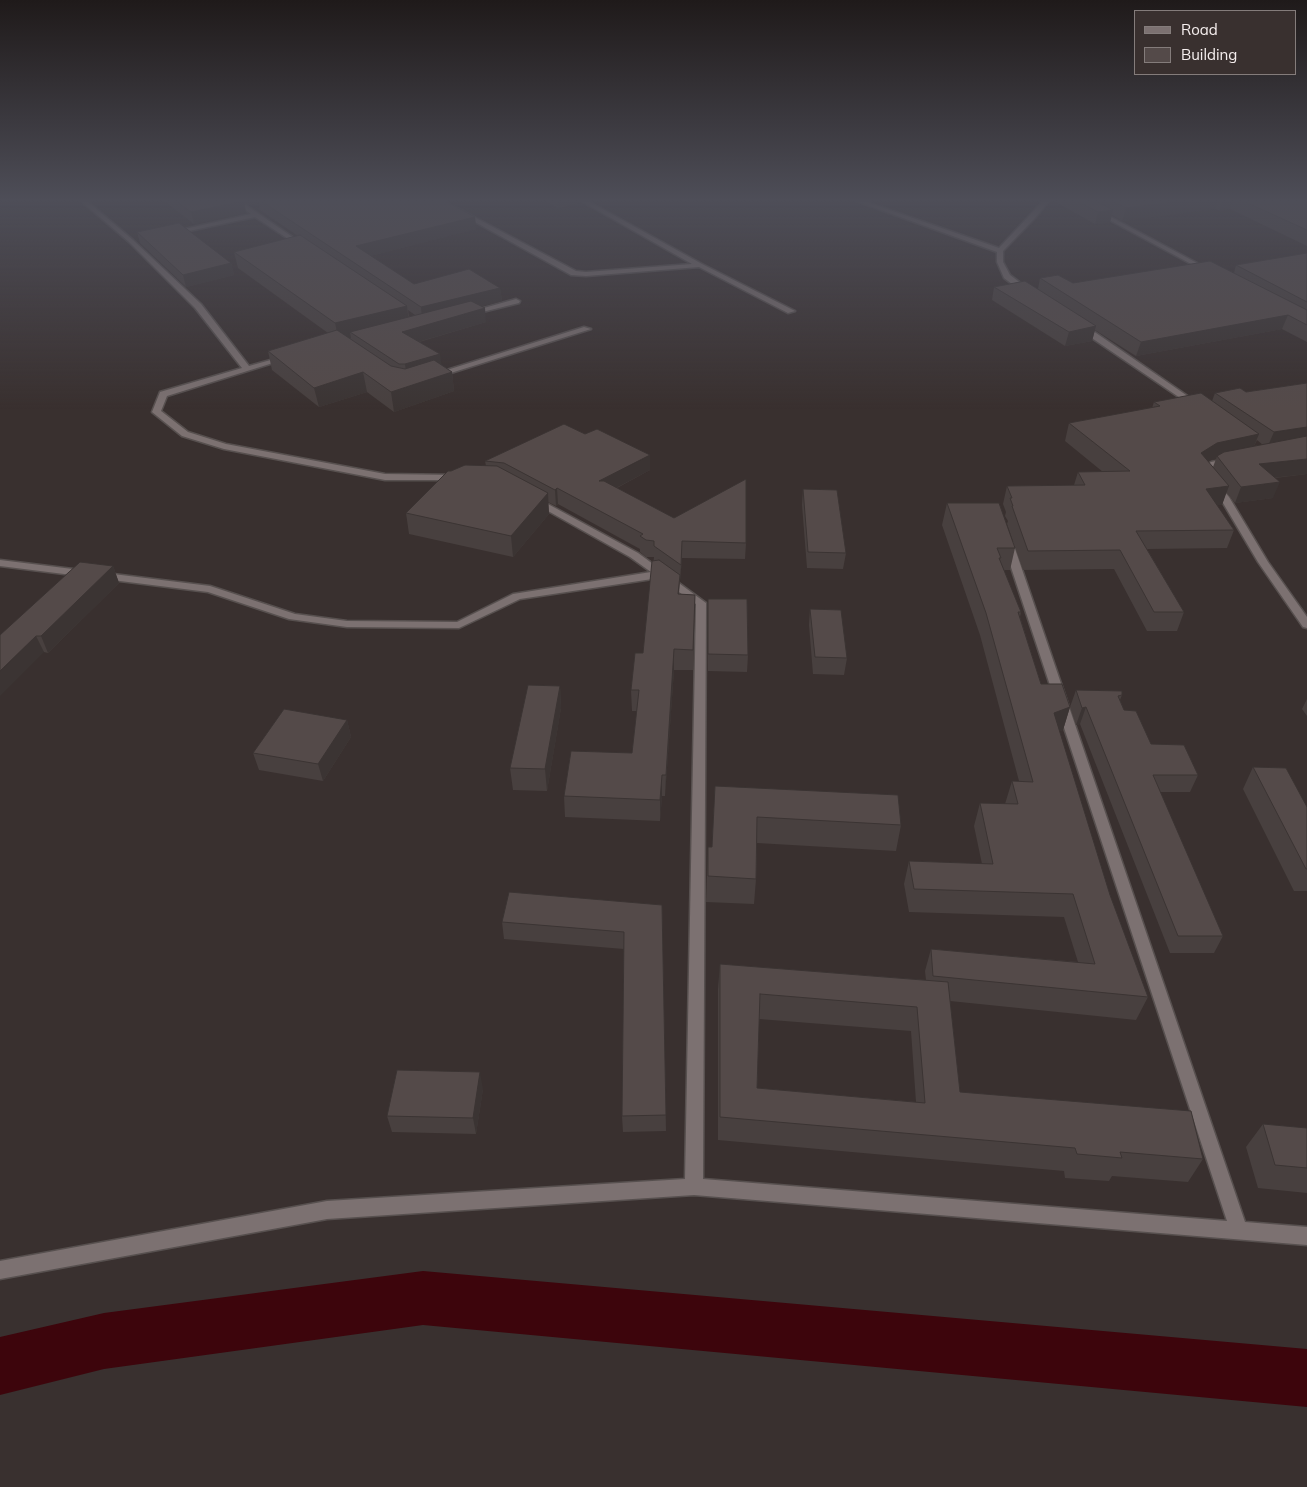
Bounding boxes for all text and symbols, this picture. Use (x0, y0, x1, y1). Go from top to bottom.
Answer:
legend (1134, 10, 1297, 75)
text: Road (1181, 20, 1218, 39)
text: Building (1181, 45, 1237, 64)

